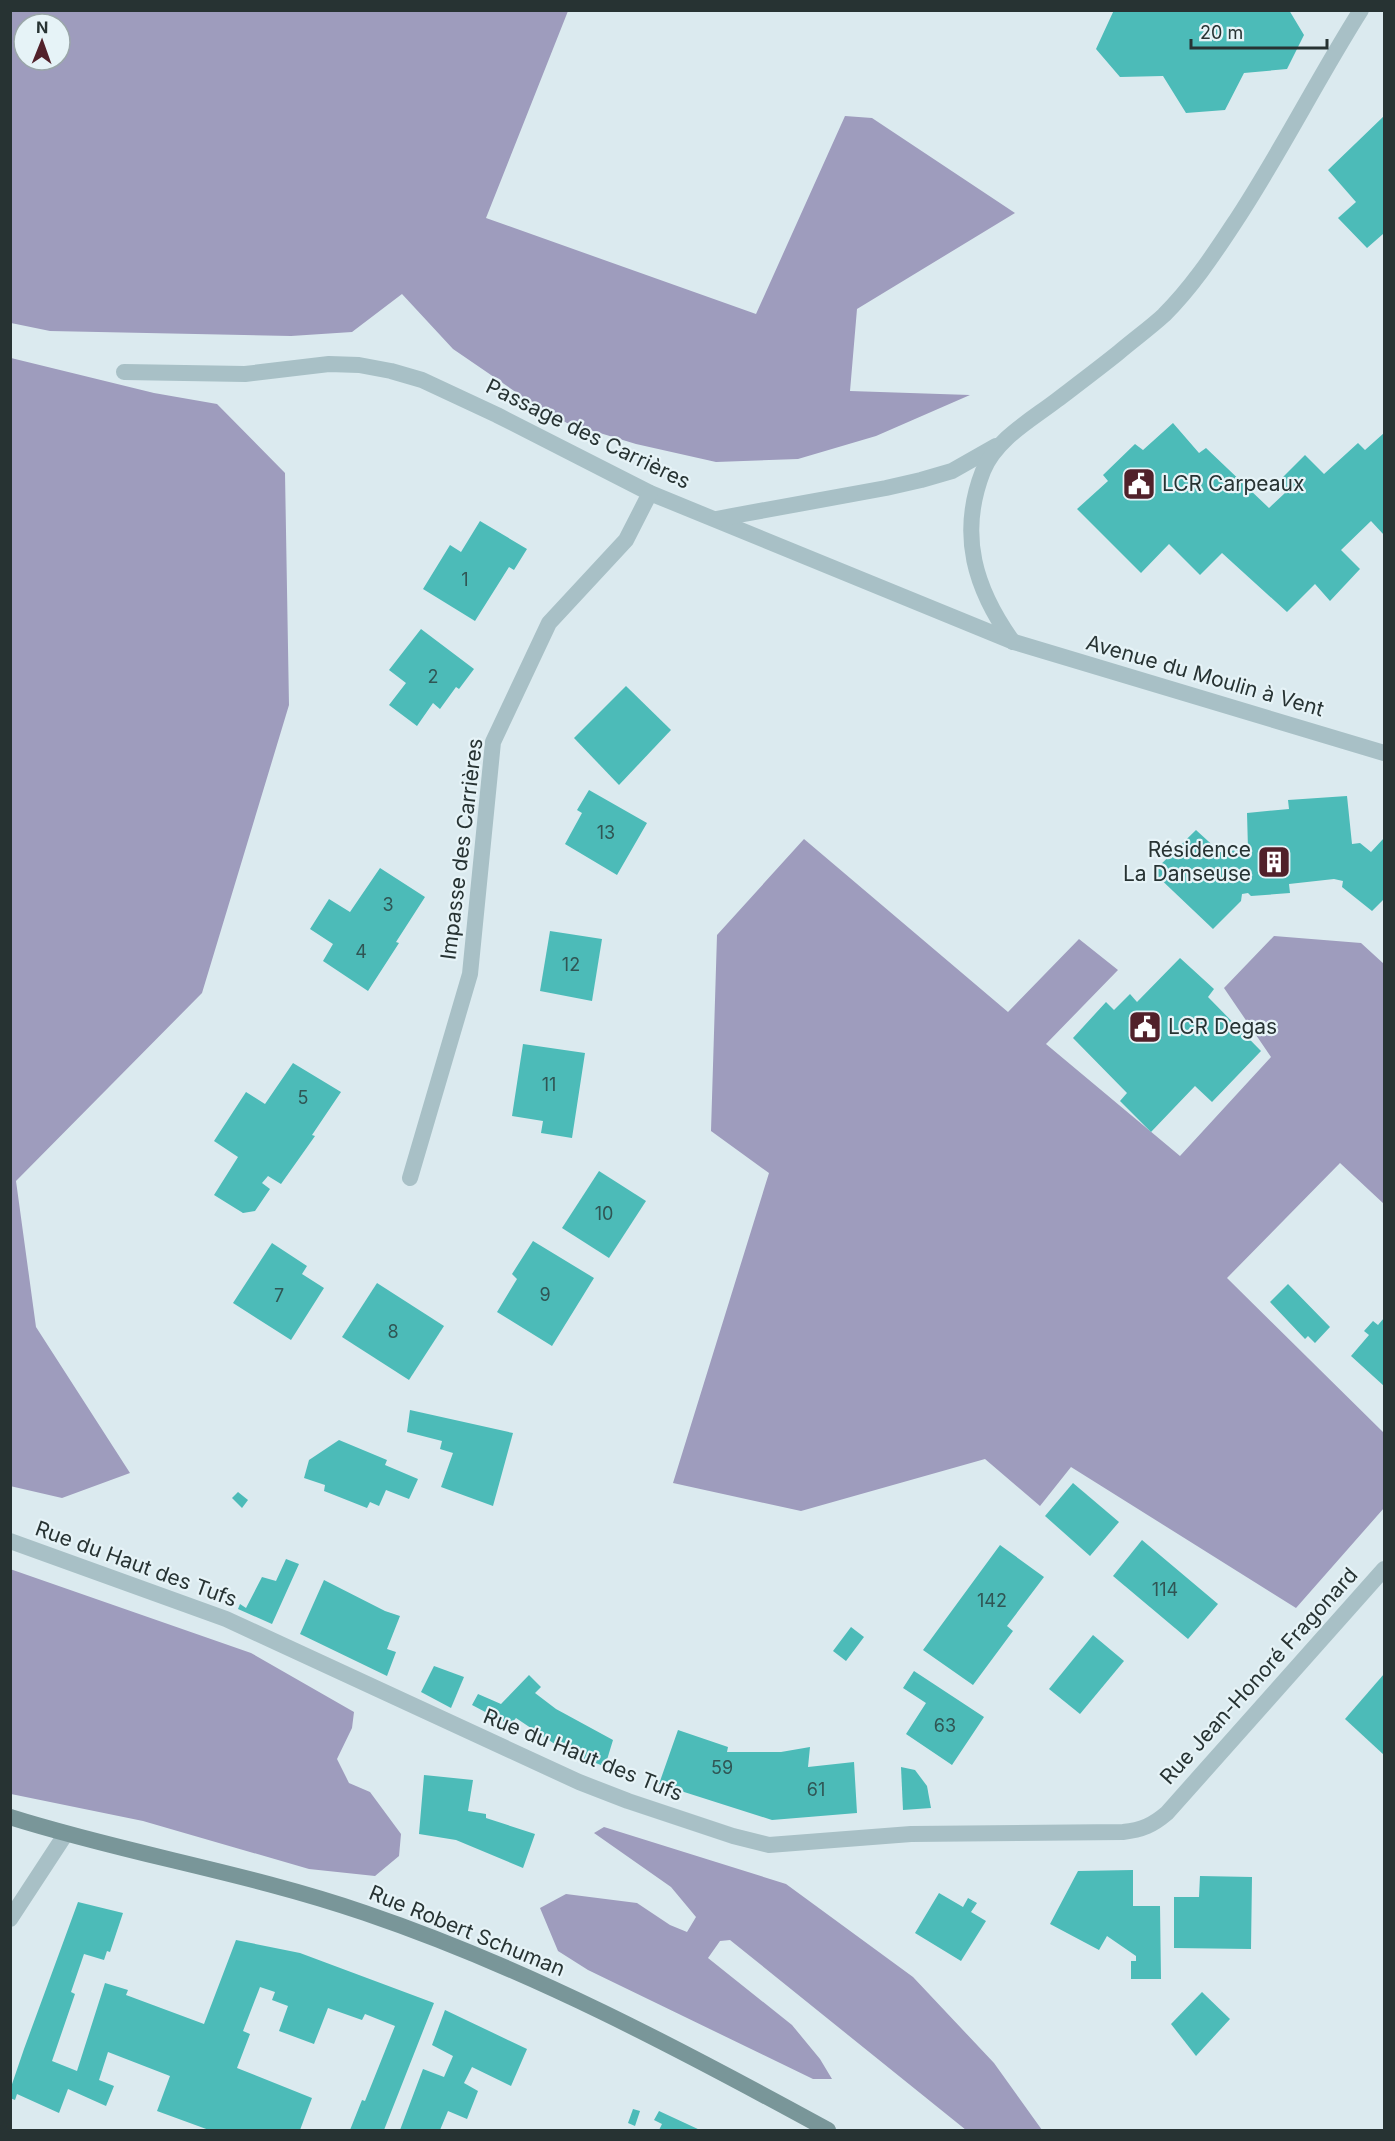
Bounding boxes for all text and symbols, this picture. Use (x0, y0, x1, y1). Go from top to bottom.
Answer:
north arrow (12, 12, 72, 72)
scale bar (1191, 12, 1328, 50)
text: N (36, 17, 49, 37)
text: 20 m (1200, 22, 1243, 43)
street label: Passage des Carrières (482, 373, 694, 494)
public building icon: LCR Carpeaux (1121, 466, 1157, 502)
place label: LCR Carpeaux (1162, 471, 1304, 496)
house number: 1 (461, 569, 469, 590)
street label: Avenue du Moulin à Vent (1083, 630, 1327, 721)
house number: 2 (428, 666, 438, 687)
street label: Impasse des Carrières (436, 737, 488, 961)
house number: 13 (597, 822, 615, 843)
place label: Résidence La Danseuse (1123, 837, 1251, 886)
building icon: Résidence La Danseuse (1256, 844, 1292, 880)
house number: 3 (382, 894, 394, 915)
house number: 4 (355, 941, 367, 962)
house number: 12 (562, 954, 580, 975)
public building icon: LCR Degas (1127, 1009, 1163, 1045)
place label: LCR Degas (1168, 1014, 1277, 1039)
house number: 11 (542, 1074, 556, 1095)
house number: 5 (298, 1087, 308, 1108)
house number: 10 (595, 1203, 613, 1224)
house number: 9 (539, 1284, 551, 1305)
house number: 7 (274, 1285, 284, 1306)
house number: 8 (387, 1321, 399, 1342)
street label: Rue du Haut des Tufs (32, 1515, 240, 1612)
street label: Rue Jean-Honoré Fragonard (1155, 1562, 1363, 1789)
house number: 114 (1152, 1579, 1178, 1600)
house number: 142 (977, 1590, 1007, 1611)
street label: Rue du Haut des Tufs (480, 1703, 687, 1806)
house number: 63 (934, 1715, 956, 1736)
house number: 59 (711, 1757, 733, 1778)
house number: 61 (807, 1779, 825, 1800)
street label: Rue Robert Schuman (366, 1880, 569, 1981)

